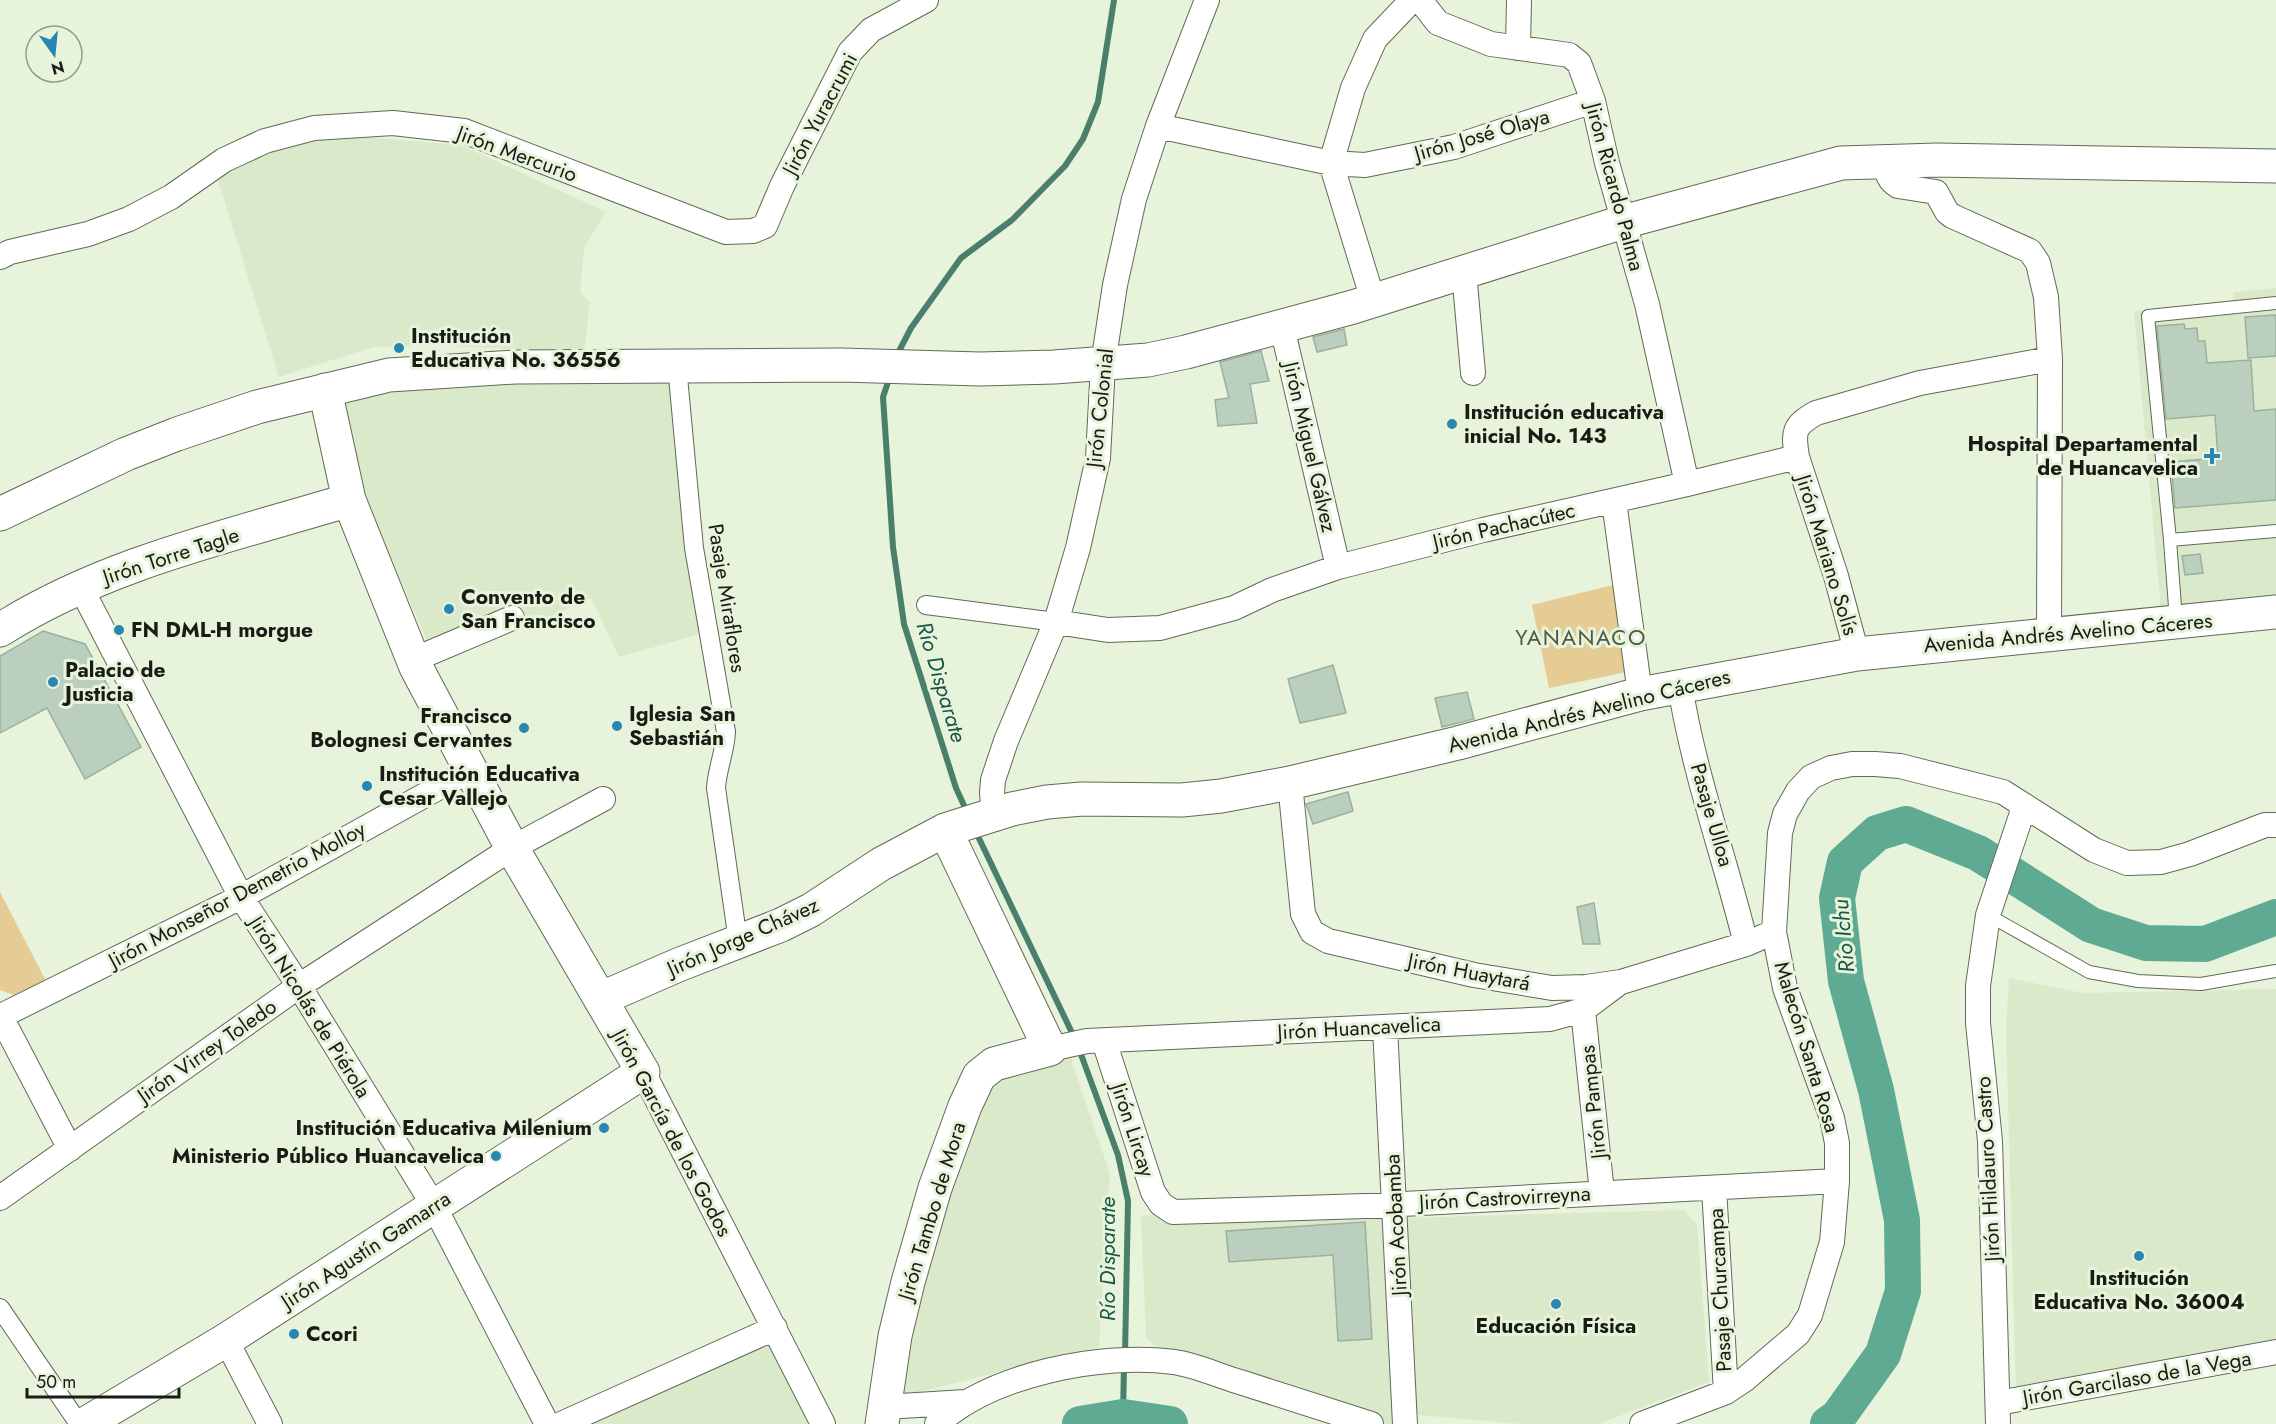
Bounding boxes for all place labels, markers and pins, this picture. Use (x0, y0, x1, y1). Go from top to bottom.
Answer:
place label: Institución Educativa No. 36556 (411, 321, 621, 375)
marker: Institución Educativa No. 36556 (392, 341, 406, 355)
place label: Institución educativa inicial No. 143 (1464, 397, 1664, 451)
marker: Institución educativa inicial No. 143 (1445, 417, 1459, 431)
place label: Hospital Departamental de Huancavelica (1967, 429, 2198, 483)
marker: Hospital Departamental de Huancavelica (2203, 447, 2221, 465)
place label: Convento de San Francisco (461, 582, 596, 636)
marker: Convento de San Francisco (442, 602, 456, 616)
place label: FN DML-H morgue (131, 615, 313, 645)
marker: FN DML-H morgue (112, 623, 126, 637)
place label: Palacio de Justicia (61, 655, 166, 709)
marker: Palacio de Justicia (46, 675, 60, 689)
place label: Iglesia San Sebastián (629, 699, 736, 753)
place label: Francisco Bolognesi Cervantes (310, 701, 512, 755)
marker: Iglesia San Sebastián (610, 719, 624, 733)
marker: Francisco Bolognesi Cervantes (517, 721, 531, 735)
place label: Institución Educativa Cesar Vallejo (379, 759, 580, 813)
marker: Institución Educativa Cesar Vallejo (360, 779, 374, 793)
place label: Institución Educativa Milenium (296, 1113, 592, 1143)
marker: Institución Educativa Milenium (597, 1121, 611, 1135)
place label: Ministerio Público Huancavelica (172, 1141, 484, 1171)
marker: Ministerio Público Huancavelica (489, 1149, 503, 1163)
marker: Institución Educativa No. 36004 (2132, 1249, 2146, 1263)
place label: Institución Educativa No. 36004 (2033, 1263, 2245, 1317)
marker: Educación Física (1549, 1297, 1563, 1311)
place label: Educación Física (1476, 1311, 1636, 1341)
place label: Ccori (306, 1319, 358, 1349)
marker: Ccori (287, 1327, 301, 1341)

